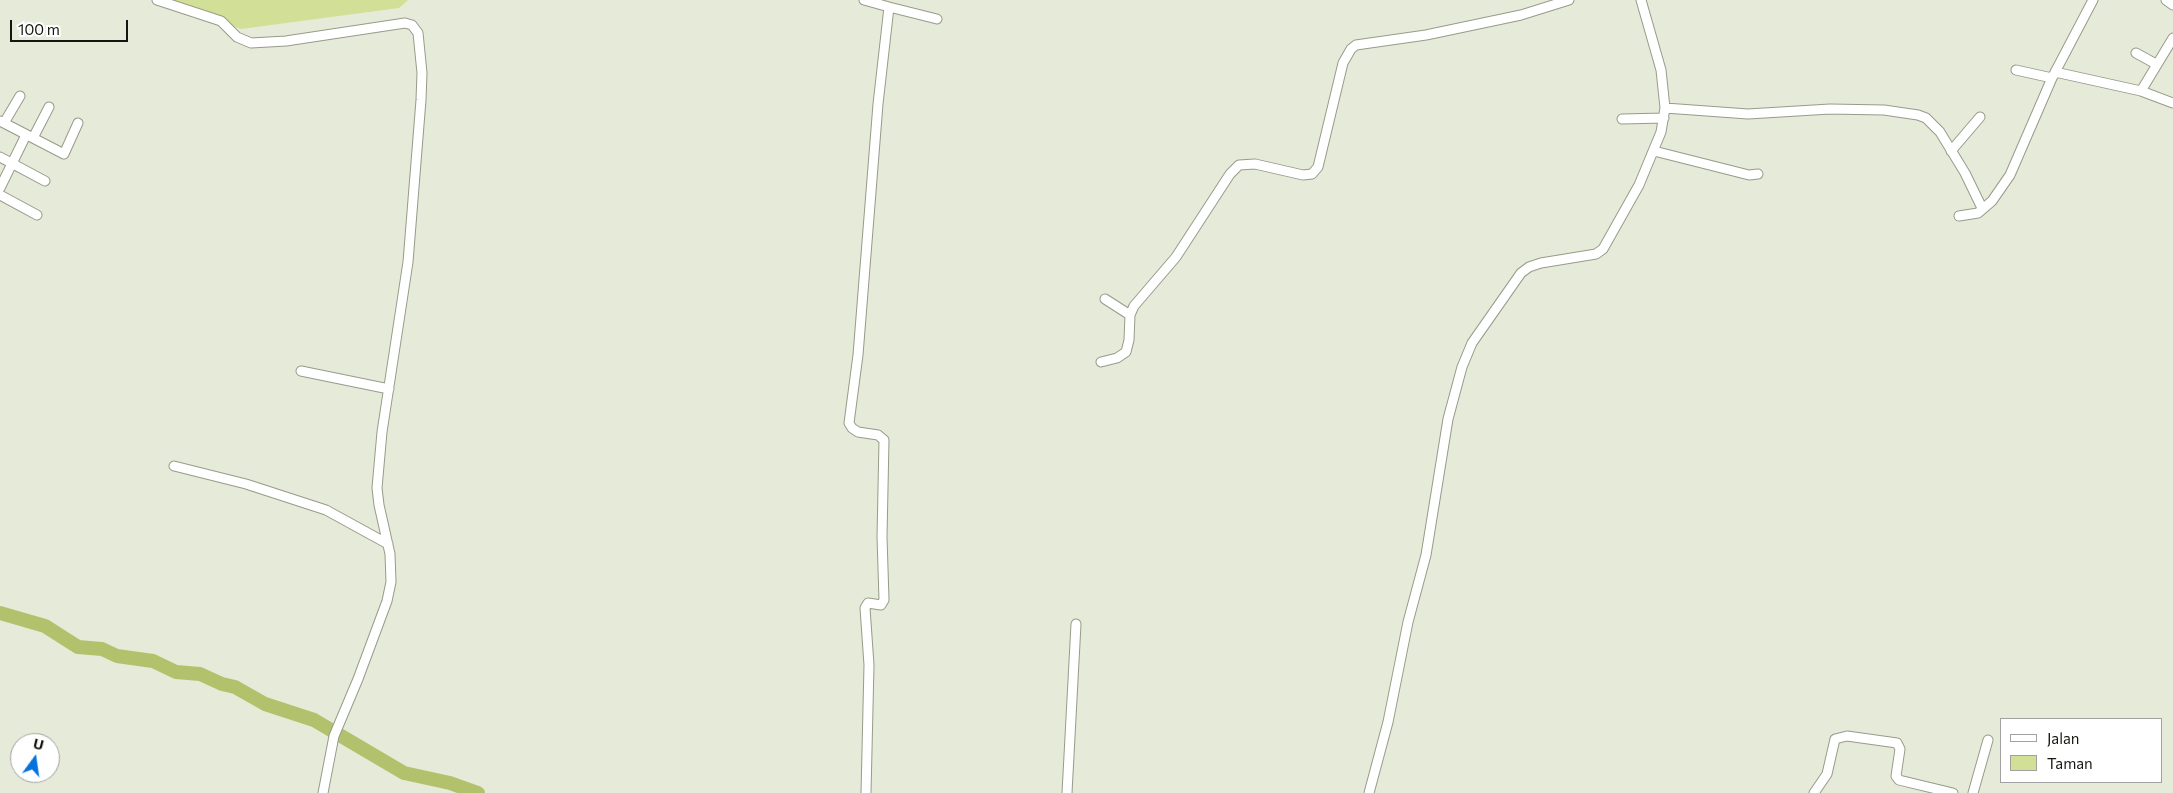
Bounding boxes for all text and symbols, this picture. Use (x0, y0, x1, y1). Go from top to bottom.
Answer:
scale bar (12, 10, 130, 42)
text: 100 m (18, 20, 60, 38)
legend (2000, 718, 2163, 783)
text: Jalan (2047, 729, 2079, 747)
north arrow (10, 733, 60, 783)
text: U (31, 734, 46, 753)
text: Taman (2047, 754, 2093, 772)

